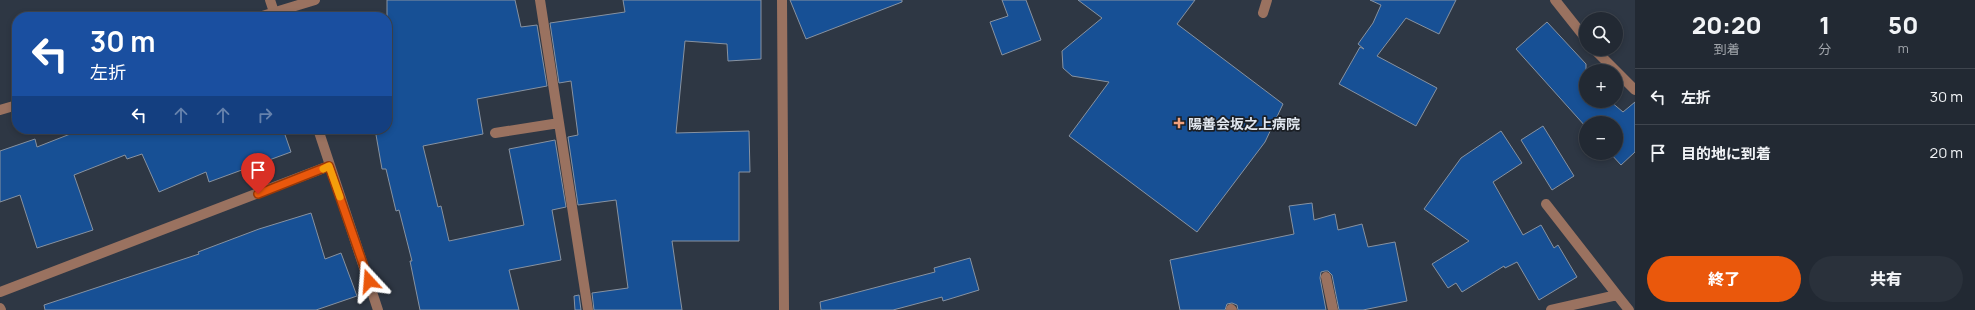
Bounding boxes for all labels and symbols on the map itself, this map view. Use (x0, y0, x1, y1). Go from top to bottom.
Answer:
place label: 陽善会坂之上病院 (1188, 114, 1300, 133)
marker: 陽善会坂之上病院 (1173, 117, 1185, 129)
pin (241, 153, 275, 194)
position arrow (348, 260, 390, 302)

